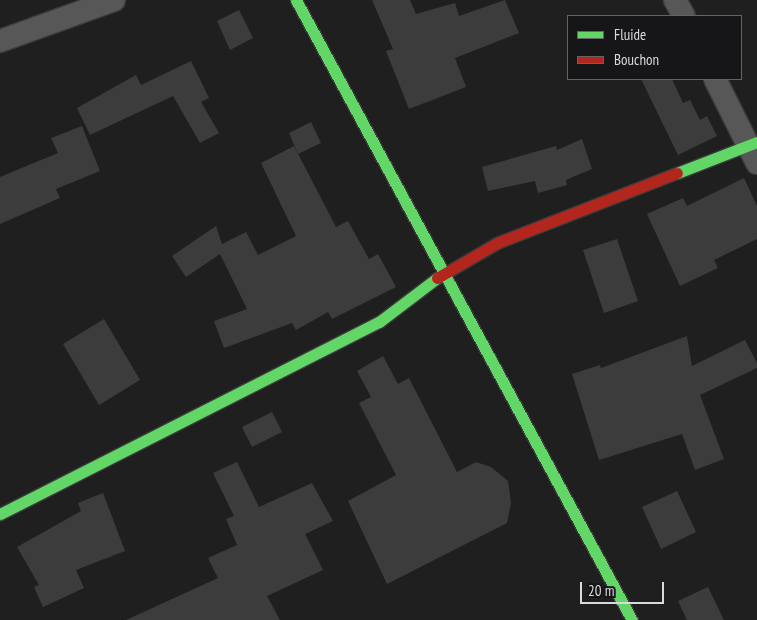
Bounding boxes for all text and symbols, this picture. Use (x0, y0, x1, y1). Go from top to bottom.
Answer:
legend (567, 15, 742, 80)
text: Fluide (614, 25, 646, 44)
text: Bouchon (614, 50, 659, 69)
scale bar (582, 572, 666, 604)
text: 20 m (588, 581, 614, 600)

